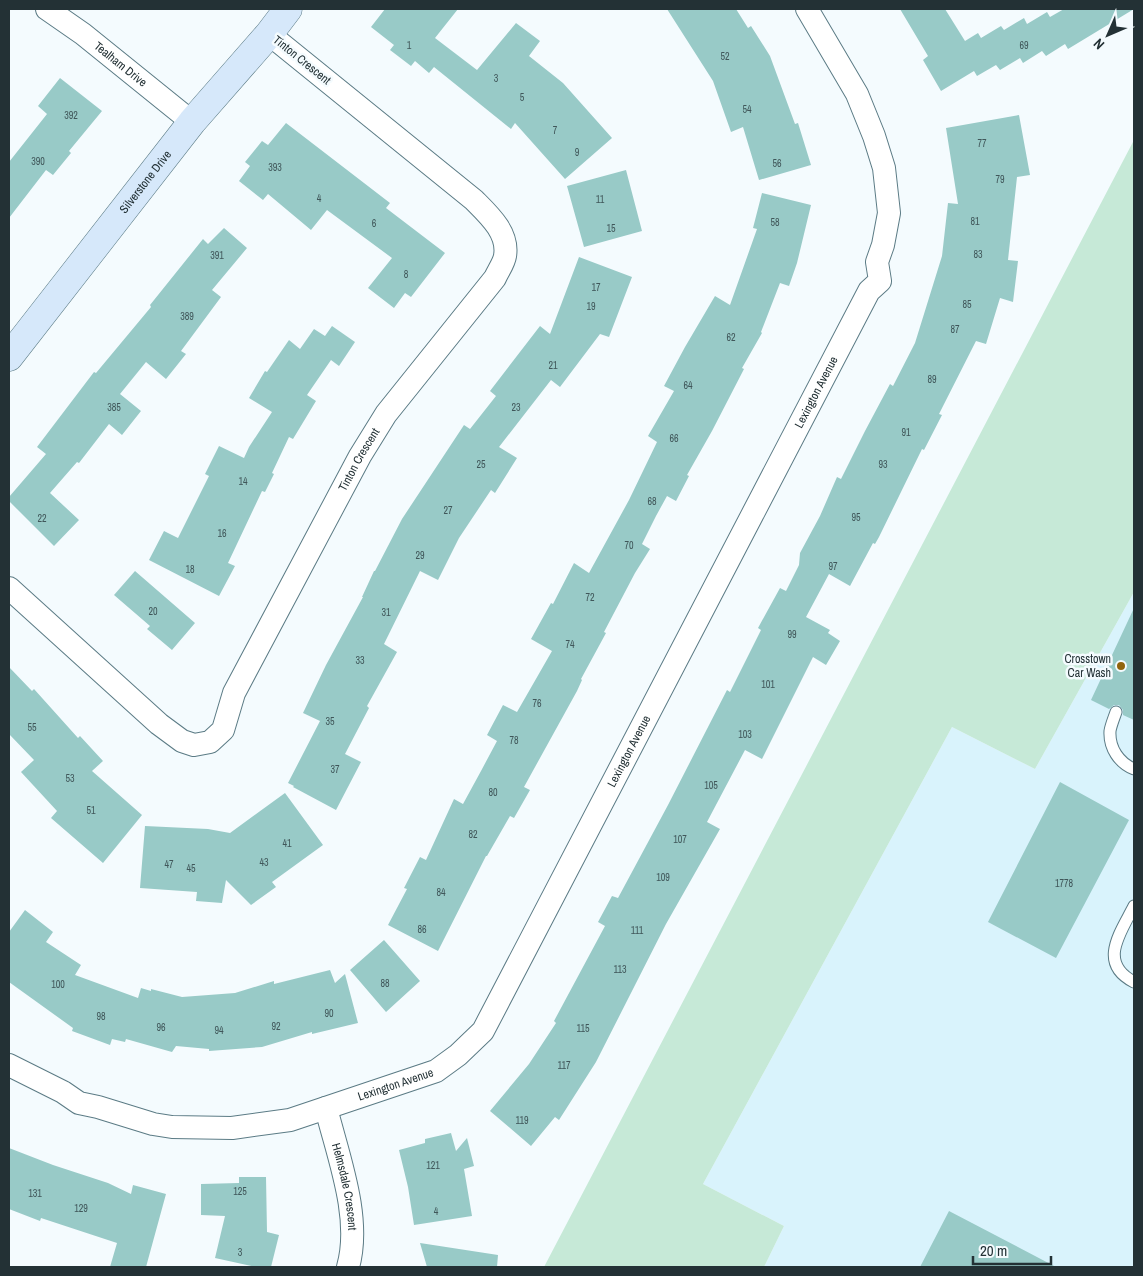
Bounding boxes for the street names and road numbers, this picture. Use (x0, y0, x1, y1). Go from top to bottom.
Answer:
street label: Tinton Crescent (270, 32, 334, 88)
street label: Tealham Drive (91, 38, 150, 90)
street label: Silverstone Drive (116, 147, 175, 217)
street label: Lexington Avenue (791, 353, 842, 431)
street label: Tinton Crescent (335, 425, 383, 494)
street label: Lexington Avenue (604, 713, 654, 790)
street label: Lexington Avenue (356, 1064, 436, 1105)
street label: Helmsdale Crescent (328, 1141, 360, 1231)

